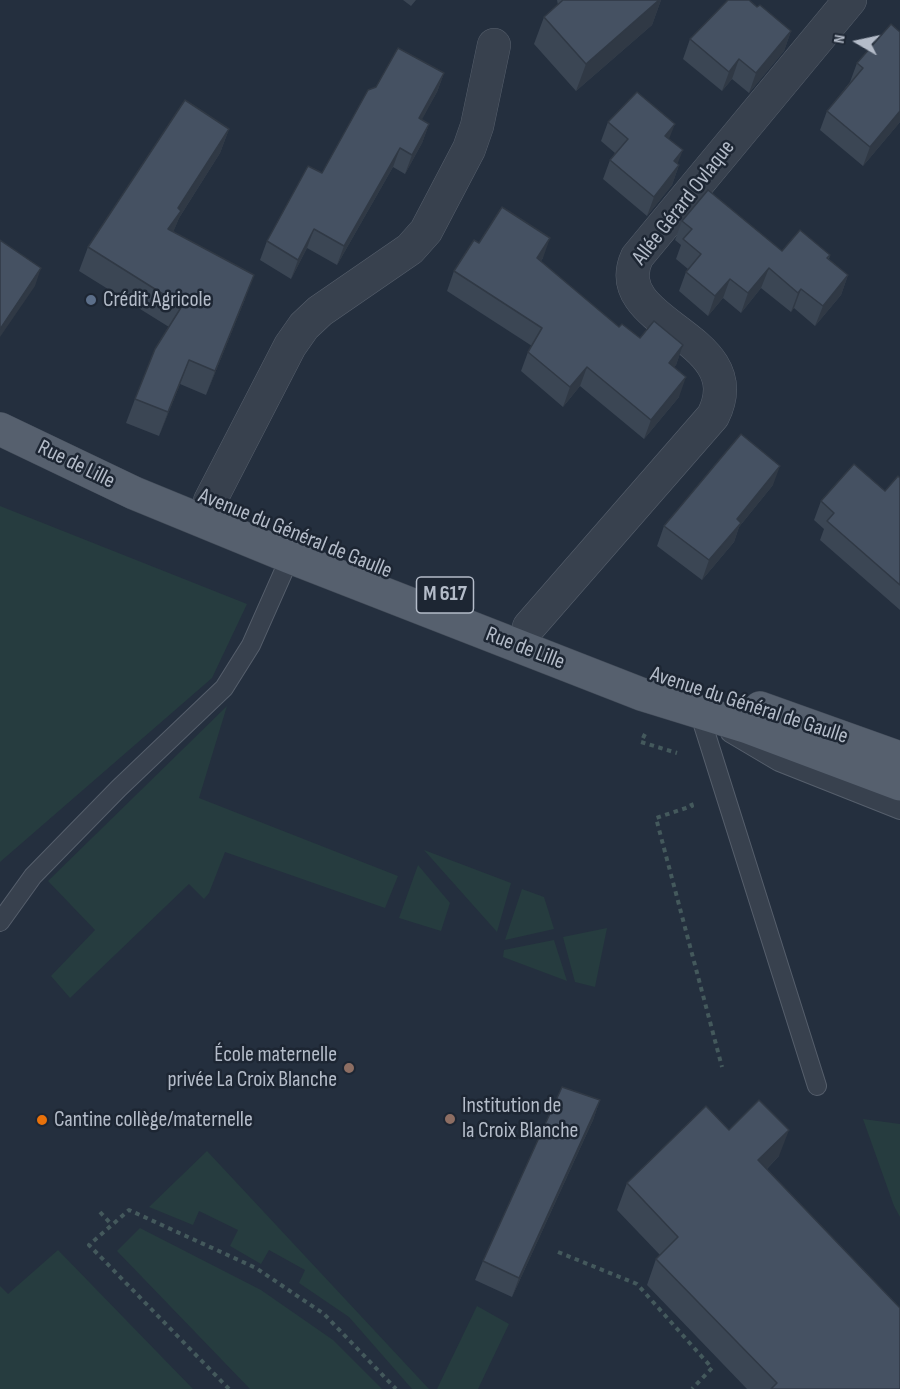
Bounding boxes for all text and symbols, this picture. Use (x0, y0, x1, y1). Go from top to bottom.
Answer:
north arrow (828, 12, 888, 72)
text: N (830, 33, 850, 45)
street label: Allée Gérard Ovlaque (627, 135, 741, 271)
place label: Crédit Agricole (103, 287, 212, 313)
marker: Crédit Agricole (84, 293, 98, 307)
street label: Rue de Lille (33, 435, 119, 495)
street label: Avenue du Général de Gaulle (194, 483, 396, 585)
road number: M 617 (416, 577, 474, 613)
street label: Rue de Lille (482, 622, 568, 676)
street label: Avenue du Général de Gaulle (647, 662, 851, 750)
place label: École maternelle privée La Croix Blanche (168, 1042, 337, 1094)
marker: École maternelle privée La Croix Blanche (342, 1061, 356, 1075)
place label: Institution de la Croix Blanche (462, 1093, 578, 1144)
place label: Cantine collège/maternelle (54, 1107, 253, 1133)
marker: Institution de la Croix Blanche (443, 1112, 457, 1126)
marker: Cantine collège/maternelle (35, 1113, 49, 1127)

